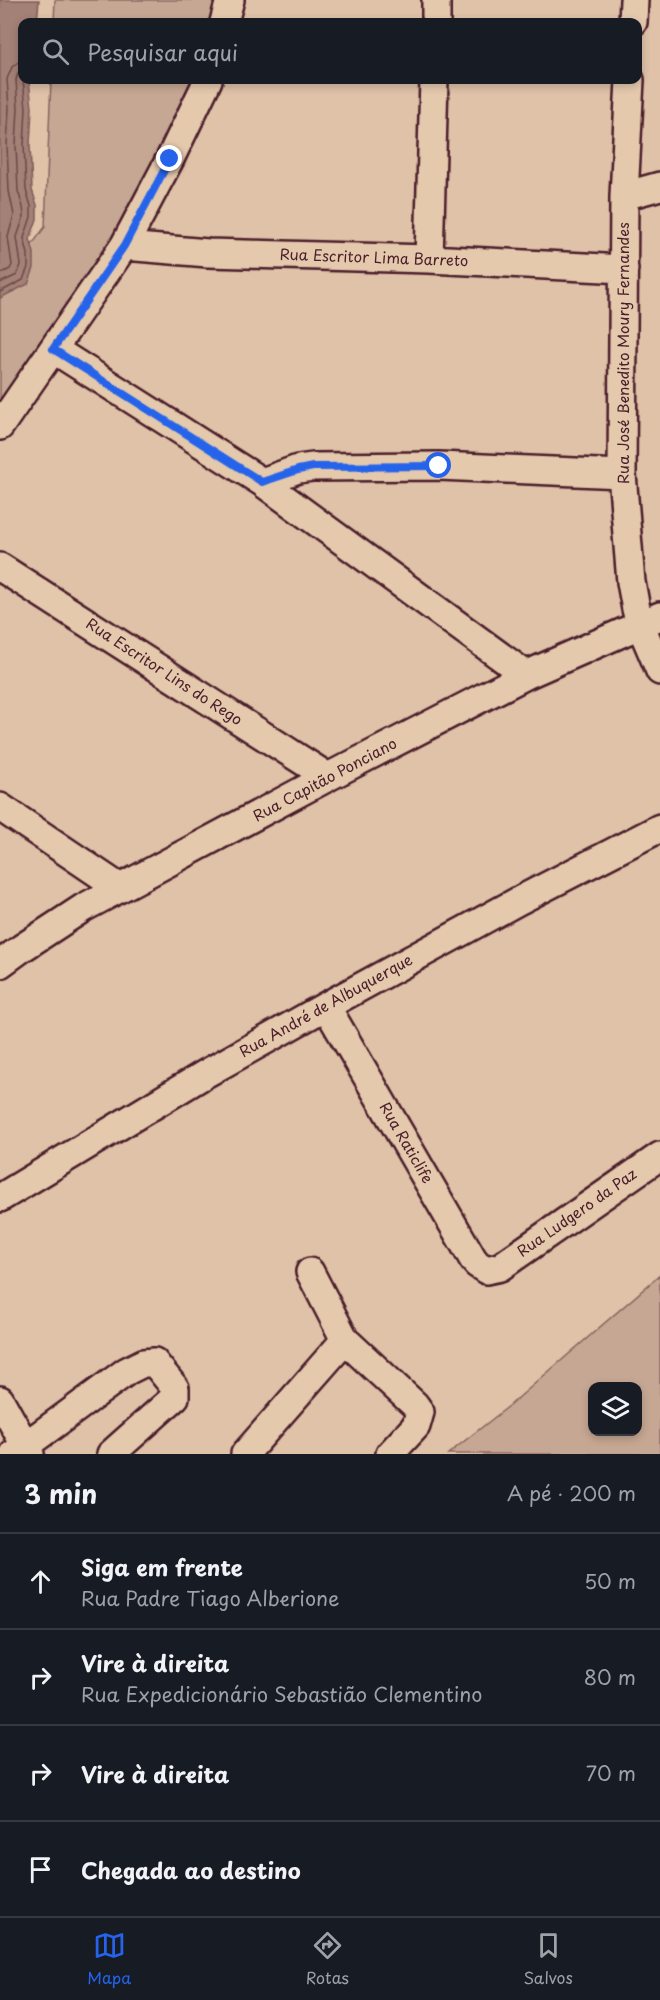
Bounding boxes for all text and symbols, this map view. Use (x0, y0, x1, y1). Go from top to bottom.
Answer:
search box (18, 18, 642, 84)
icon: search (39, 35, 72, 68)
text: Pesquisar aqui (87, 35, 238, 68)
route end (156, 145, 182, 171)
street label: Rua José Benedito Moury Fernandes (611, 222, 634, 484)
street label: Rua Escritor Lima Barreto (279, 242, 469, 271)
route start (425, 452, 451, 478)
street label: Rua Escritor Lins do Rego (82, 611, 248, 730)
street label: Rua Capitão Ponciano (248, 731, 400, 826)
street label: Rua André de Albuquerque (234, 947, 416, 1062)
street label: Rua Raticlife (375, 1097, 440, 1187)
street label: Rua Ludgero da Paz (512, 1162, 641, 1262)
map controls (588, 1382, 642, 1436)
button: layers (588, 1382, 642, 1436)
text: 3 min (24, 1474, 97, 1513)
text: A pé · 200 m (507, 1478, 636, 1508)
text: Siga em frente (81, 1550, 243, 1583)
icon: ahead (24, 1565, 57, 1598)
text: 50 m (584, 1566, 636, 1596)
text: Rua Padre Tiago Alberione (81, 1583, 339, 1613)
text: Vire à direita (81, 1646, 229, 1679)
icon: right (24, 1661, 57, 1694)
text: 80 m (584, 1662, 636, 1692)
text: Rua Expedicionário Sebastião Clementino (81, 1679, 482, 1709)
icon: right (24, 1757, 57, 1790)
text: Vire à direita (81, 1757, 229, 1790)
text: 70 m (586, 1758, 636, 1788)
icon: arrive (24, 1853, 57, 1886)
text: Chegada ao destino (81, 1853, 301, 1886)
tab: Mapa (87, 1929, 131, 1989)
tab: Rotas (306, 1929, 349, 1989)
tab: Salvos (523, 1929, 573, 1989)

